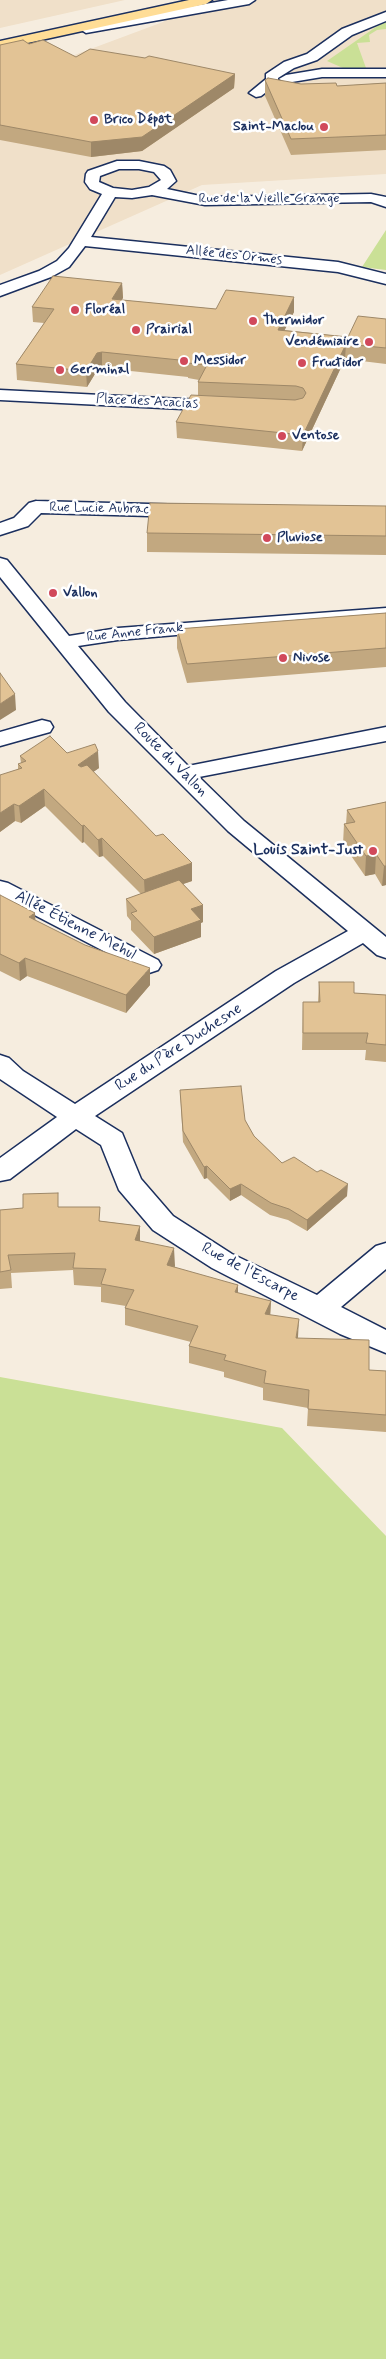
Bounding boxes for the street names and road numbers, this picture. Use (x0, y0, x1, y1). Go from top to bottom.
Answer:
street label: Rue de la Vieille Grange (198, 191, 340, 207)
street label: Allée des Ormes (185, 243, 283, 269)
street label: Place des Acacias (95, 391, 199, 413)
street label: Rue Lucie Aubrac (49, 500, 149, 518)
street label: Rue Anne Frank (86, 620, 184, 646)
street label: Route du Vallon (129, 719, 211, 801)
street label: Allée Étienne Mehul (11, 887, 139, 965)
street label: Rue du Père Duchesne (112, 1000, 246, 1096)
street label: Rue de l'Escarpe (198, 1239, 302, 1307)

